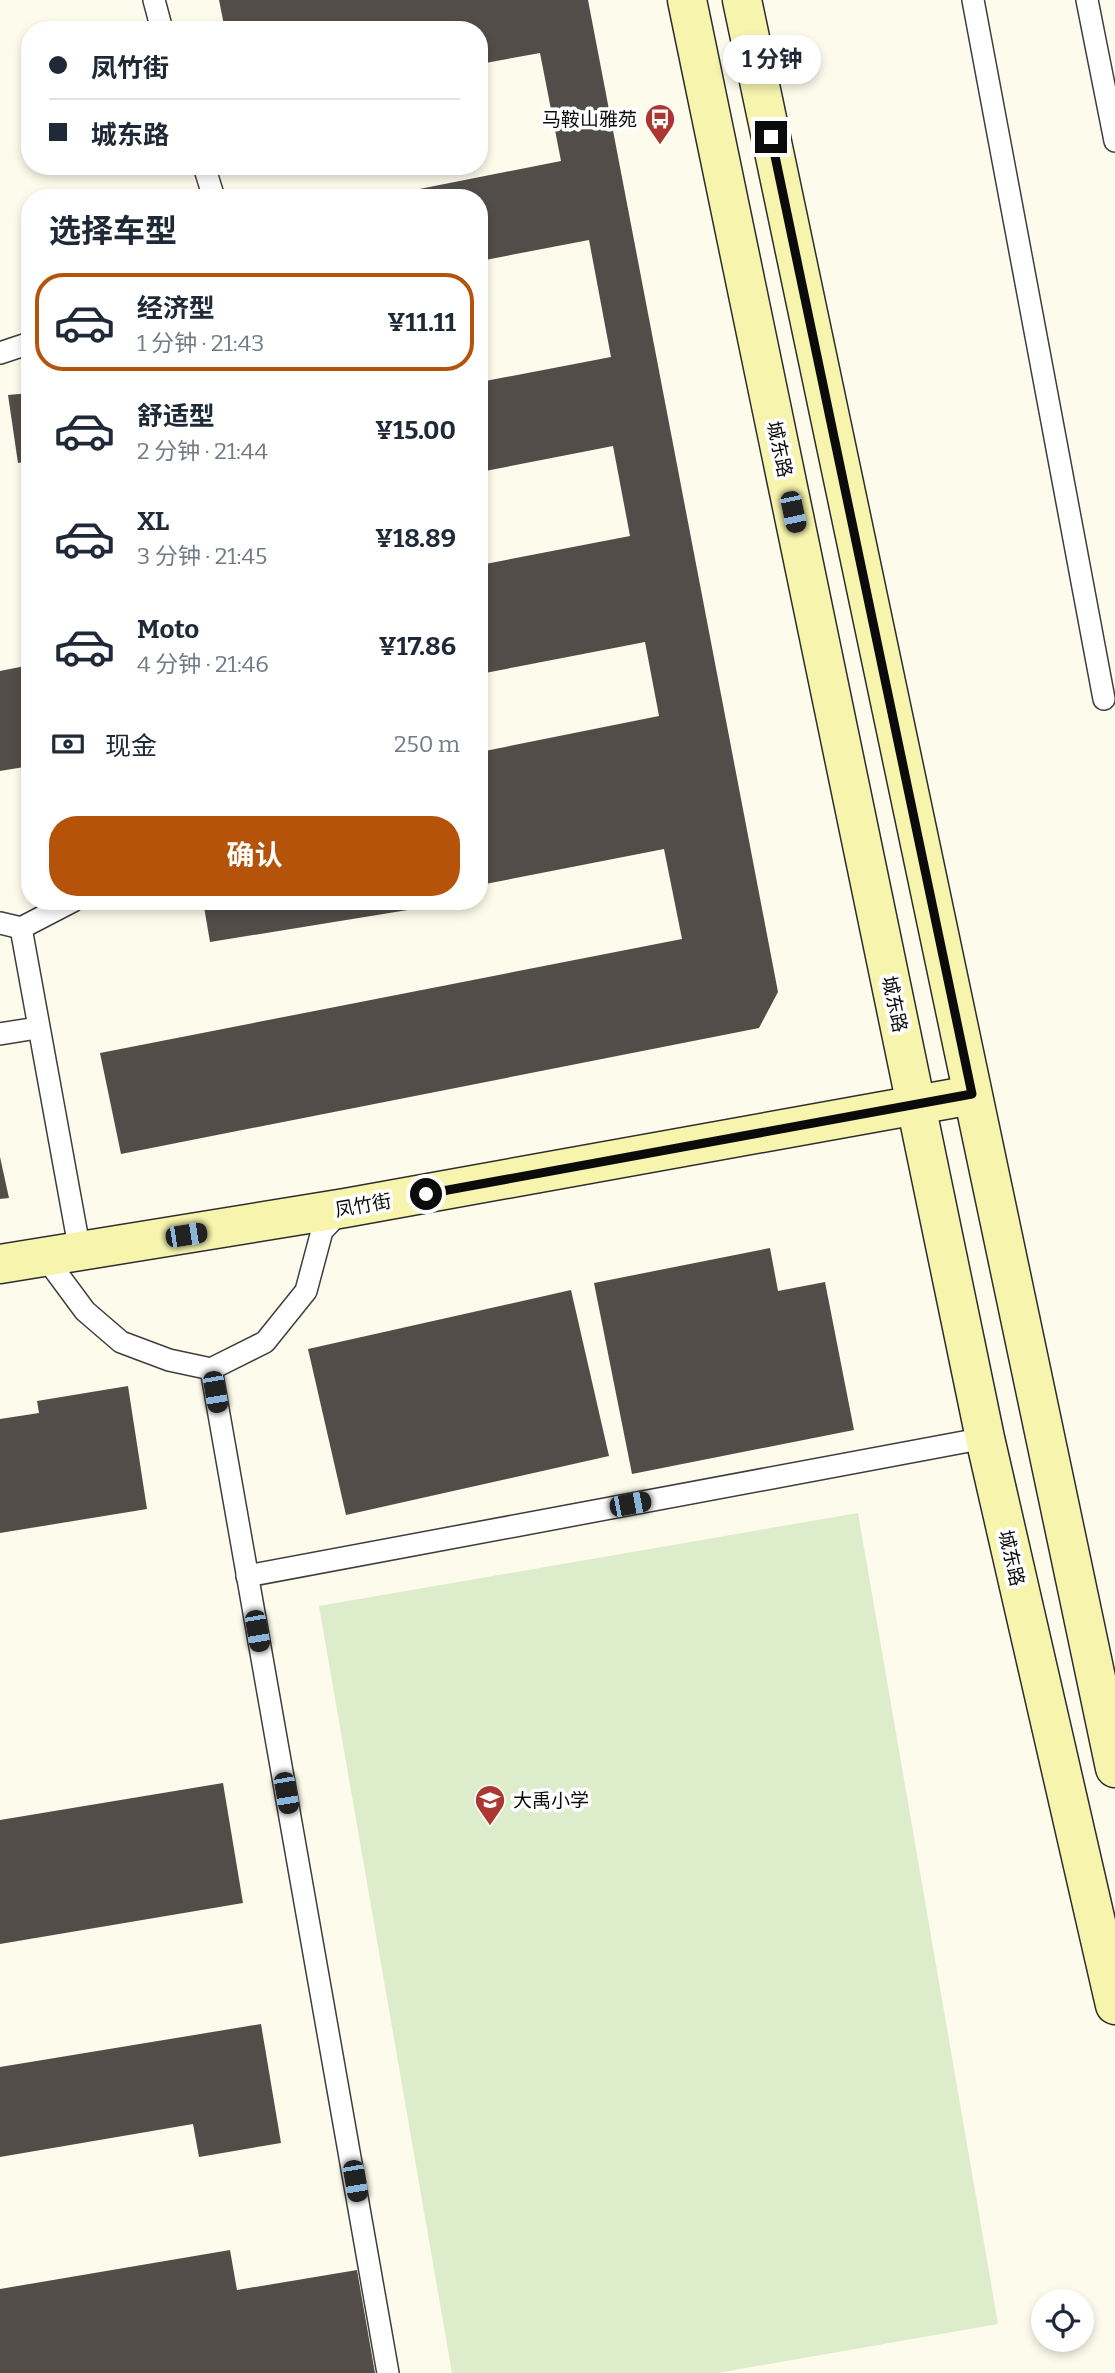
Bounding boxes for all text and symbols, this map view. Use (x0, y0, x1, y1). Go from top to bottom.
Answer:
callout: 1 分钟 (722, 36, 820, 85)
text: 1 分钟 (742, 45, 802, 73)
text: 凤竹街 (91, 53, 169, 84)
bus stop icon: 马鞍山雅苑 (643, 102, 677, 146)
place label: 马鞍山雅苑 (542, 108, 637, 131)
text: 城东路 (91, 120, 169, 151)
route end (755, 121, 787, 153)
text: 选择车型 (49, 212, 177, 250)
icon: car (53, 291, 116, 354)
text: 经济型 (137, 293, 215, 324)
text: ¥11.11 (387, 307, 456, 338)
text: 1 分钟 · 21:43 (137, 329, 264, 357)
icon: car (53, 399, 116, 462)
text: 舒适型 (137, 401, 215, 432)
text: ¥15.00 (375, 415, 456, 446)
street label: 城东路 (762, 419, 797, 479)
text: 2 分钟 · 21:44 (137, 437, 268, 465)
car (779, 489, 808, 535)
text: XL (137, 506, 169, 537)
icon: car (53, 507, 116, 570)
text: ¥18.89 (375, 523, 456, 554)
text: 3 分钟 · 21:45 (137, 542, 267, 570)
text: Moto (137, 614, 199, 645)
icon: car (53, 615, 116, 678)
text: ¥17.86 (378, 631, 456, 662)
text: 4 分钟 · 21:46 (137, 650, 269, 678)
icon: cash (49, 725, 87, 763)
text: 250 m (394, 730, 460, 758)
text: 现金 (105, 731, 157, 762)
button: 确认 (49, 816, 460, 896)
street label: 城东路 (877, 974, 912, 1034)
route start (410, 1178, 442, 1210)
street label: 凤竹街 (333, 1189, 393, 1222)
car (164, 1221, 209, 1249)
car (202, 1369, 229, 1415)
car (608, 1490, 653, 1518)
street label: 城东路 (994, 1528, 1029, 1588)
car (244, 1608, 271, 1654)
car (273, 1770, 300, 1816)
school or university icon: 大禹小学 (473, 1783, 507, 1827)
place label: 大禹小学 (513, 1789, 589, 1812)
car (342, 2158, 369, 2204)
map controls (1031, 2289, 1094, 2352)
button: locate (1031, 2289, 1094, 2352)

